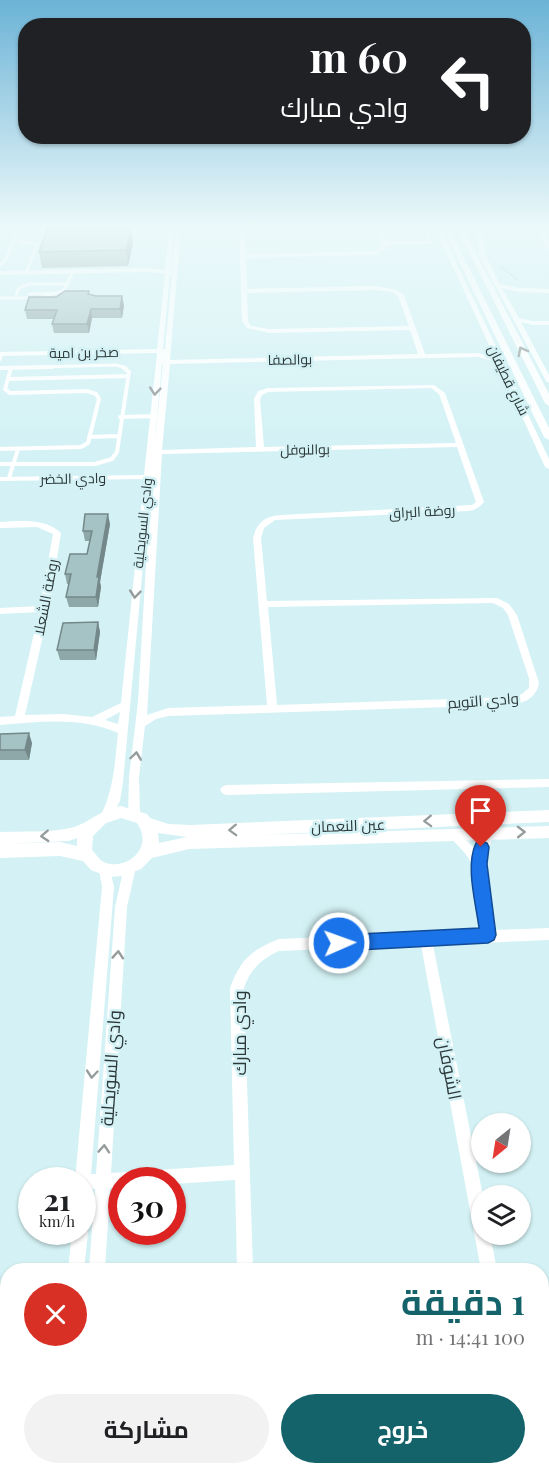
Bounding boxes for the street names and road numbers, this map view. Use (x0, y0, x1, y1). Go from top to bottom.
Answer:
street label: صخر بن امية (49, 342, 119, 362)
street label: شارع قطيفان (484, 342, 534, 418)
street label: بوالصفا (268, 349, 312, 369)
street label: بوالنوفل (280, 439, 330, 459)
street label: وادي الخضر (39, 468, 106, 491)
street label: وادي السويحلية (128, 477, 159, 569)
street label: روضة البراق (388, 500, 456, 522)
street label: روضة الشعلا (28, 557, 62, 637)
street label: وادي التويم (447, 688, 520, 715)
street label: عين النعمان (311, 814, 385, 837)
street label: وادي مبارك (227, 991, 254, 1075)
street label: وادي السويحلية (94, 1009, 129, 1127)
street label: الشوفان (432, 1034, 468, 1102)

